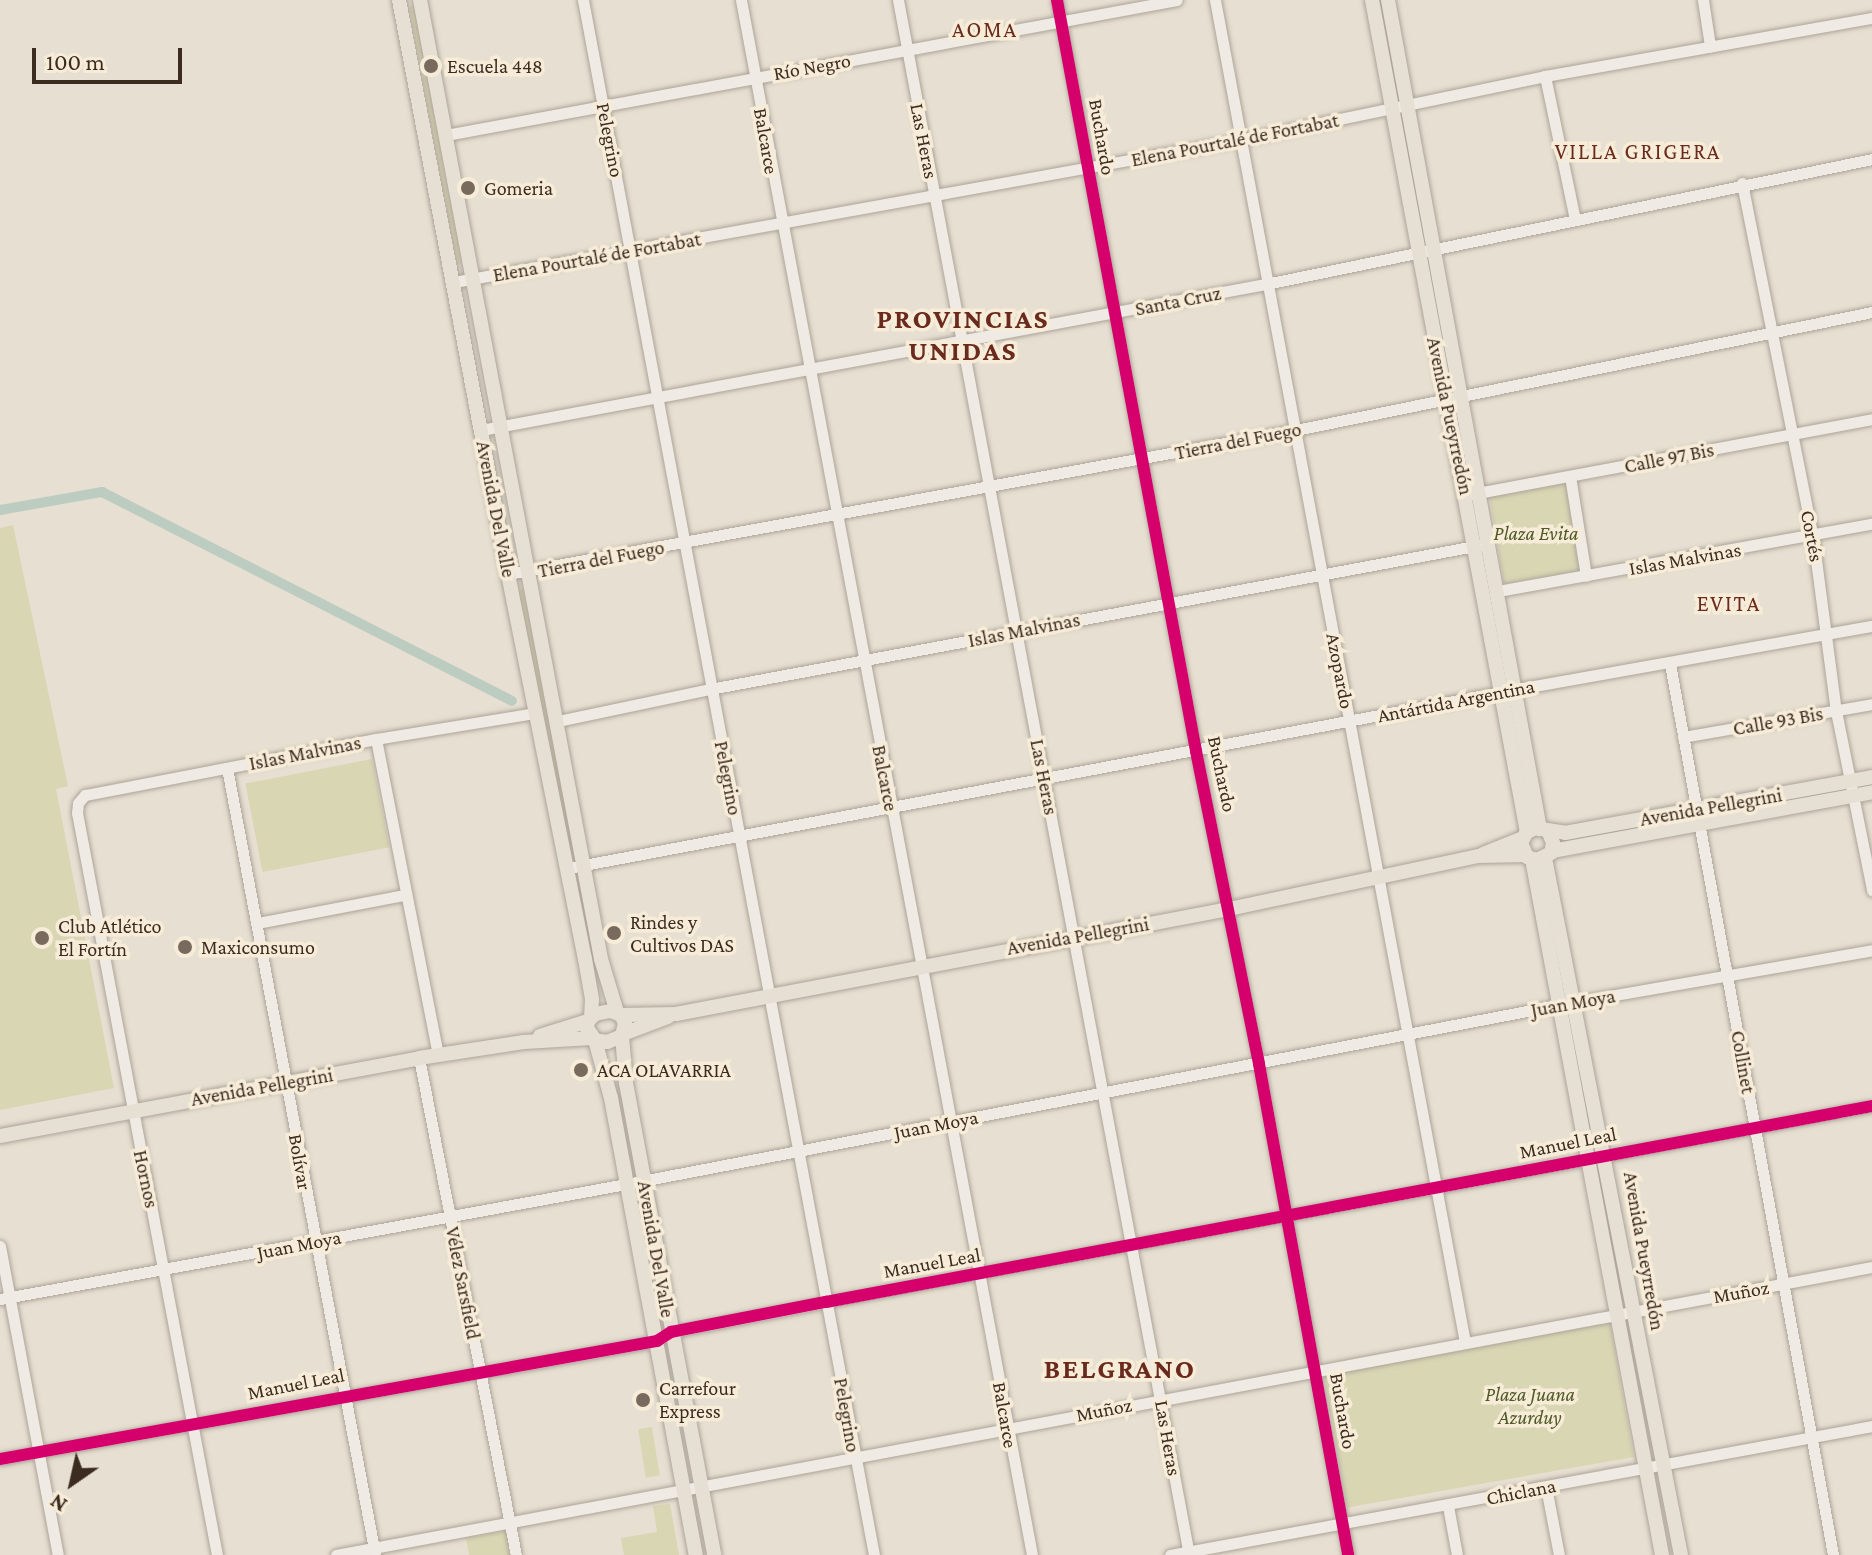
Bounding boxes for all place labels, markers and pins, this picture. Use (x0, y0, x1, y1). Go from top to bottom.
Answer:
place label: Escuela 448 (447, 54, 543, 78)
marker: Escuela 448 (422, 57, 440, 75)
place label: Gomeria (484, 176, 553, 200)
marker: Gomeria (459, 179, 477, 197)
place label: Rindes y Cultivos DAS (630, 910, 734, 957)
place label: Club Atlético El Fortín (58, 914, 161, 961)
marker: Rindes y Cultivos DAS (605, 924, 623, 942)
marker: Club Atlético El Fortín (33, 929, 51, 947)
place label: Maxiconsumo (201, 935, 315, 959)
marker: Maxiconsumo (176, 938, 194, 956)
place label: ACA OLAVARRIA (597, 1058, 731, 1082)
marker: ACA OLAVARRIA (572, 1061, 590, 1079)
place label: Carrefour Express (659, 1376, 736, 1423)
marker: Carrefour Express (634, 1391, 652, 1409)

